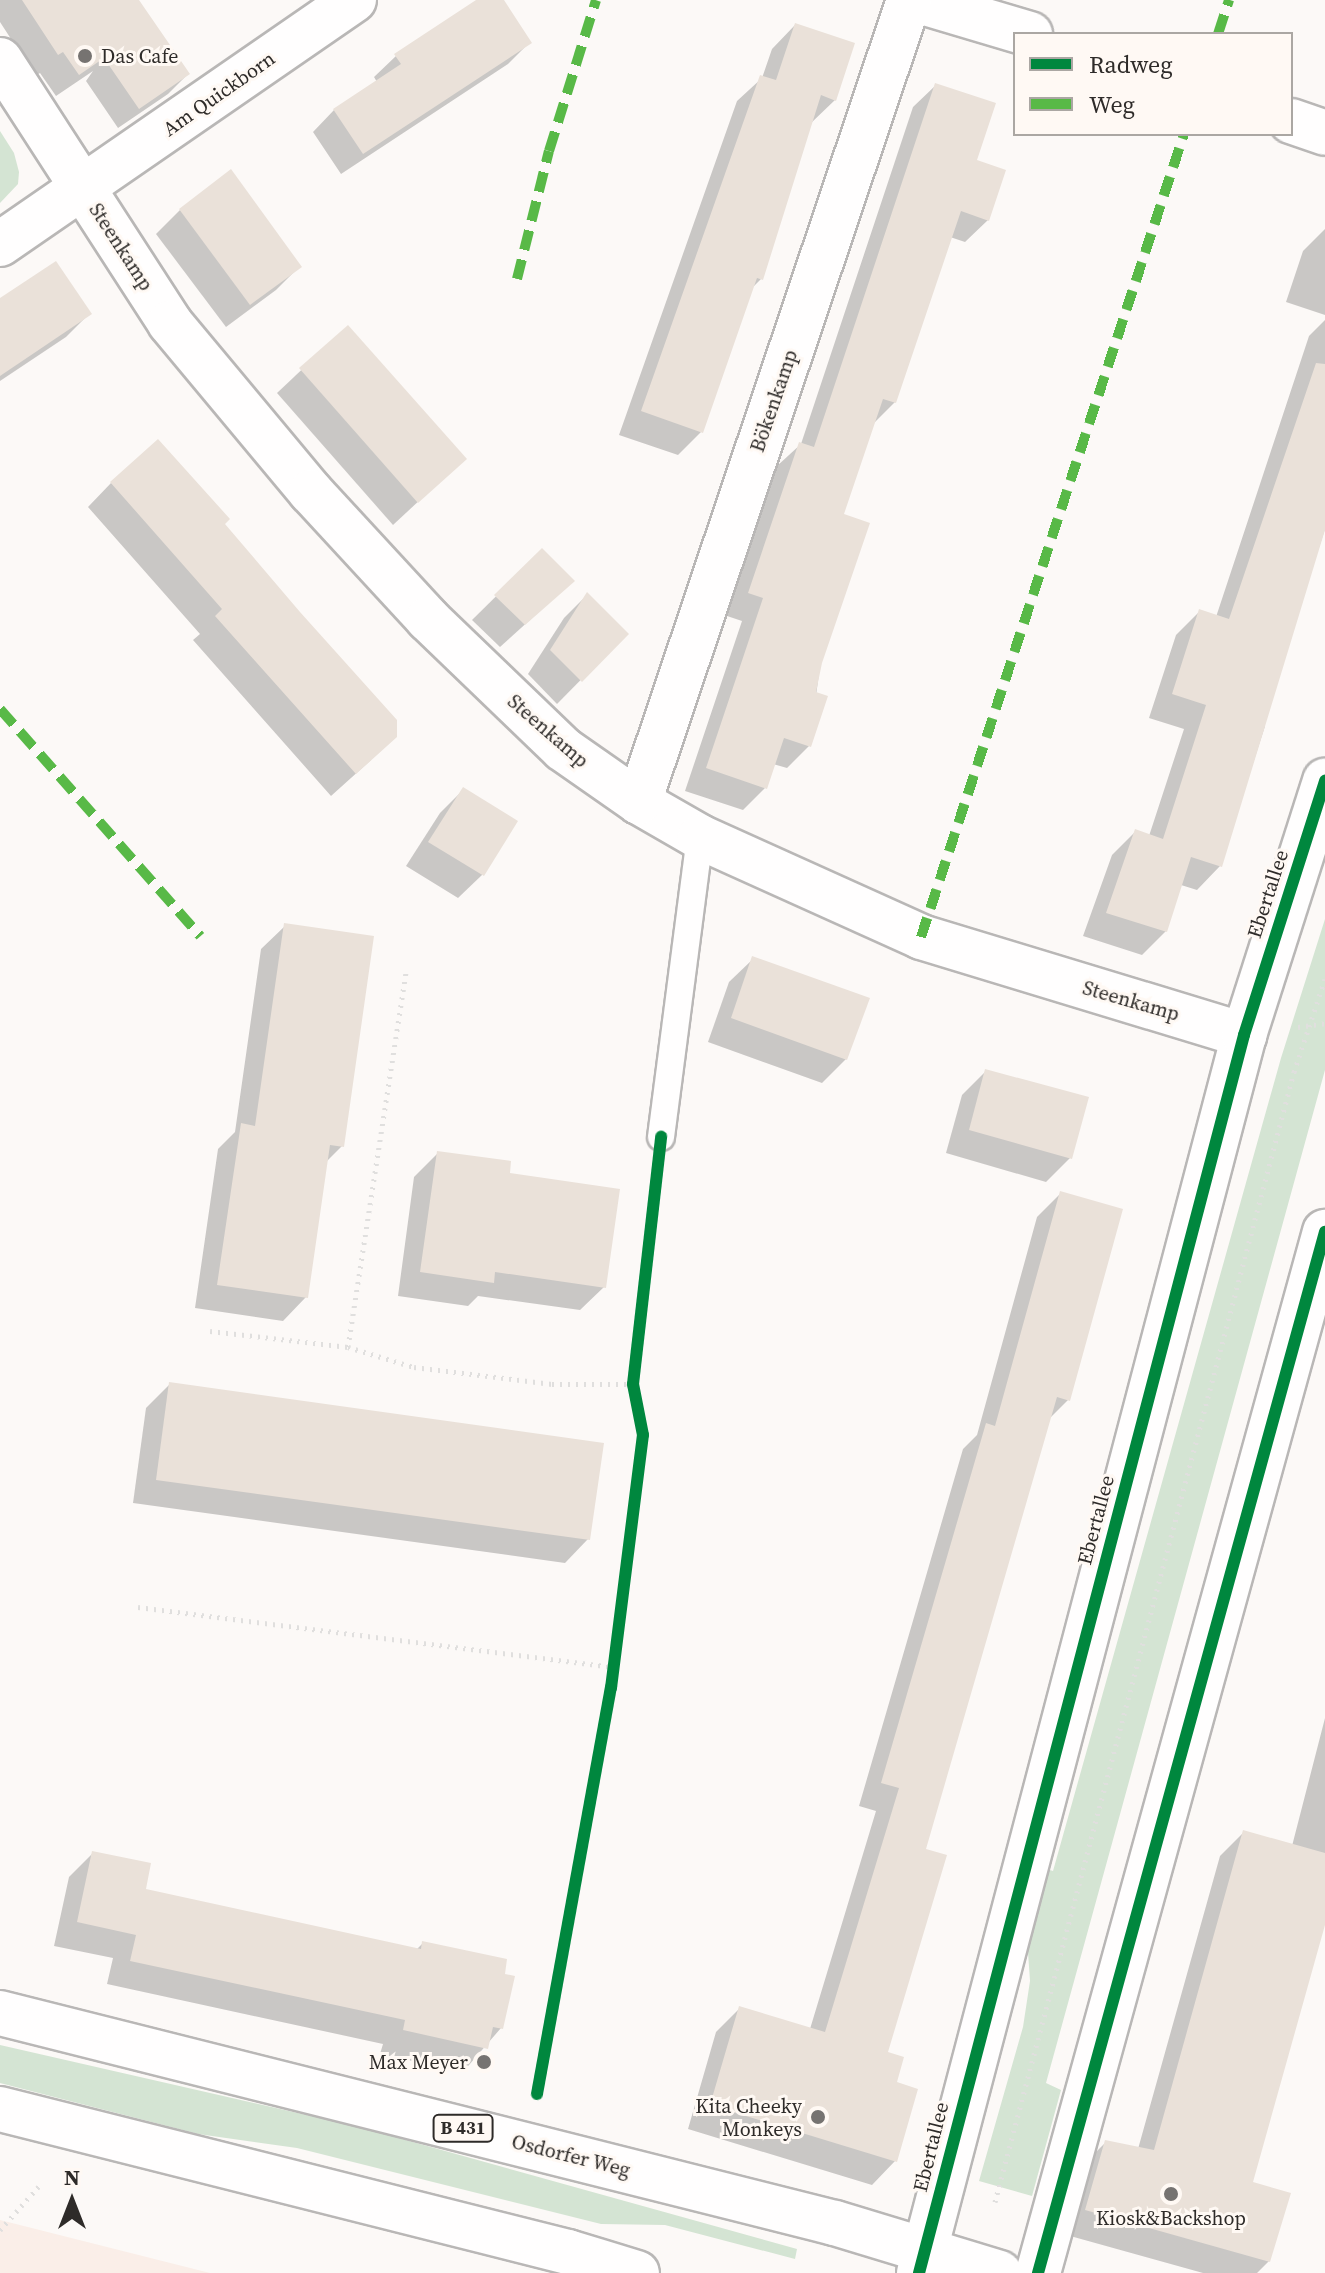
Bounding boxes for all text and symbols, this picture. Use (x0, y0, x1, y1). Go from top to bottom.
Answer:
legend (1013, 32, 1293, 136)
place label: Das Cafe (101, 44, 178, 68)
marker: Das Cafe (76, 47, 94, 65)
street label: Am Quickborn (158, 47, 280, 141)
text: Radweg (1089, 48, 1173, 81)
text: Weg (1089, 88, 1135, 121)
street label: Steenkamp (84, 199, 158, 295)
street label: Bökenkamp (745, 347, 803, 455)
street label: Steenkamp (503, 689, 593, 773)
street label: Ebertallee (1242, 847, 1294, 941)
street label: Steenkamp (1080, 976, 1182, 1026)
street label: Ebertallee (1073, 1473, 1119, 1567)
place label: Max Meyer (369, 2050, 468, 2074)
marker: Max Meyer (475, 2053, 493, 2071)
place label: Kita Cheeky Monkeys (695, 2094, 802, 2141)
street label: Ebertallee (908, 2100, 954, 2194)
marker: Kita Cheeky Monkeys (809, 2108, 827, 2126)
road number: B 431 (431, 2114, 495, 2142)
street label: Osdorfer Weg (509, 2130, 633, 2182)
north arrow (32, 2161, 112, 2241)
text: N (64, 2162, 80, 2192)
marker: Kiosk&Backshop (1162, 2185, 1180, 2203)
place label: Kiosk&Backshop (1096, 2206, 1246, 2230)

